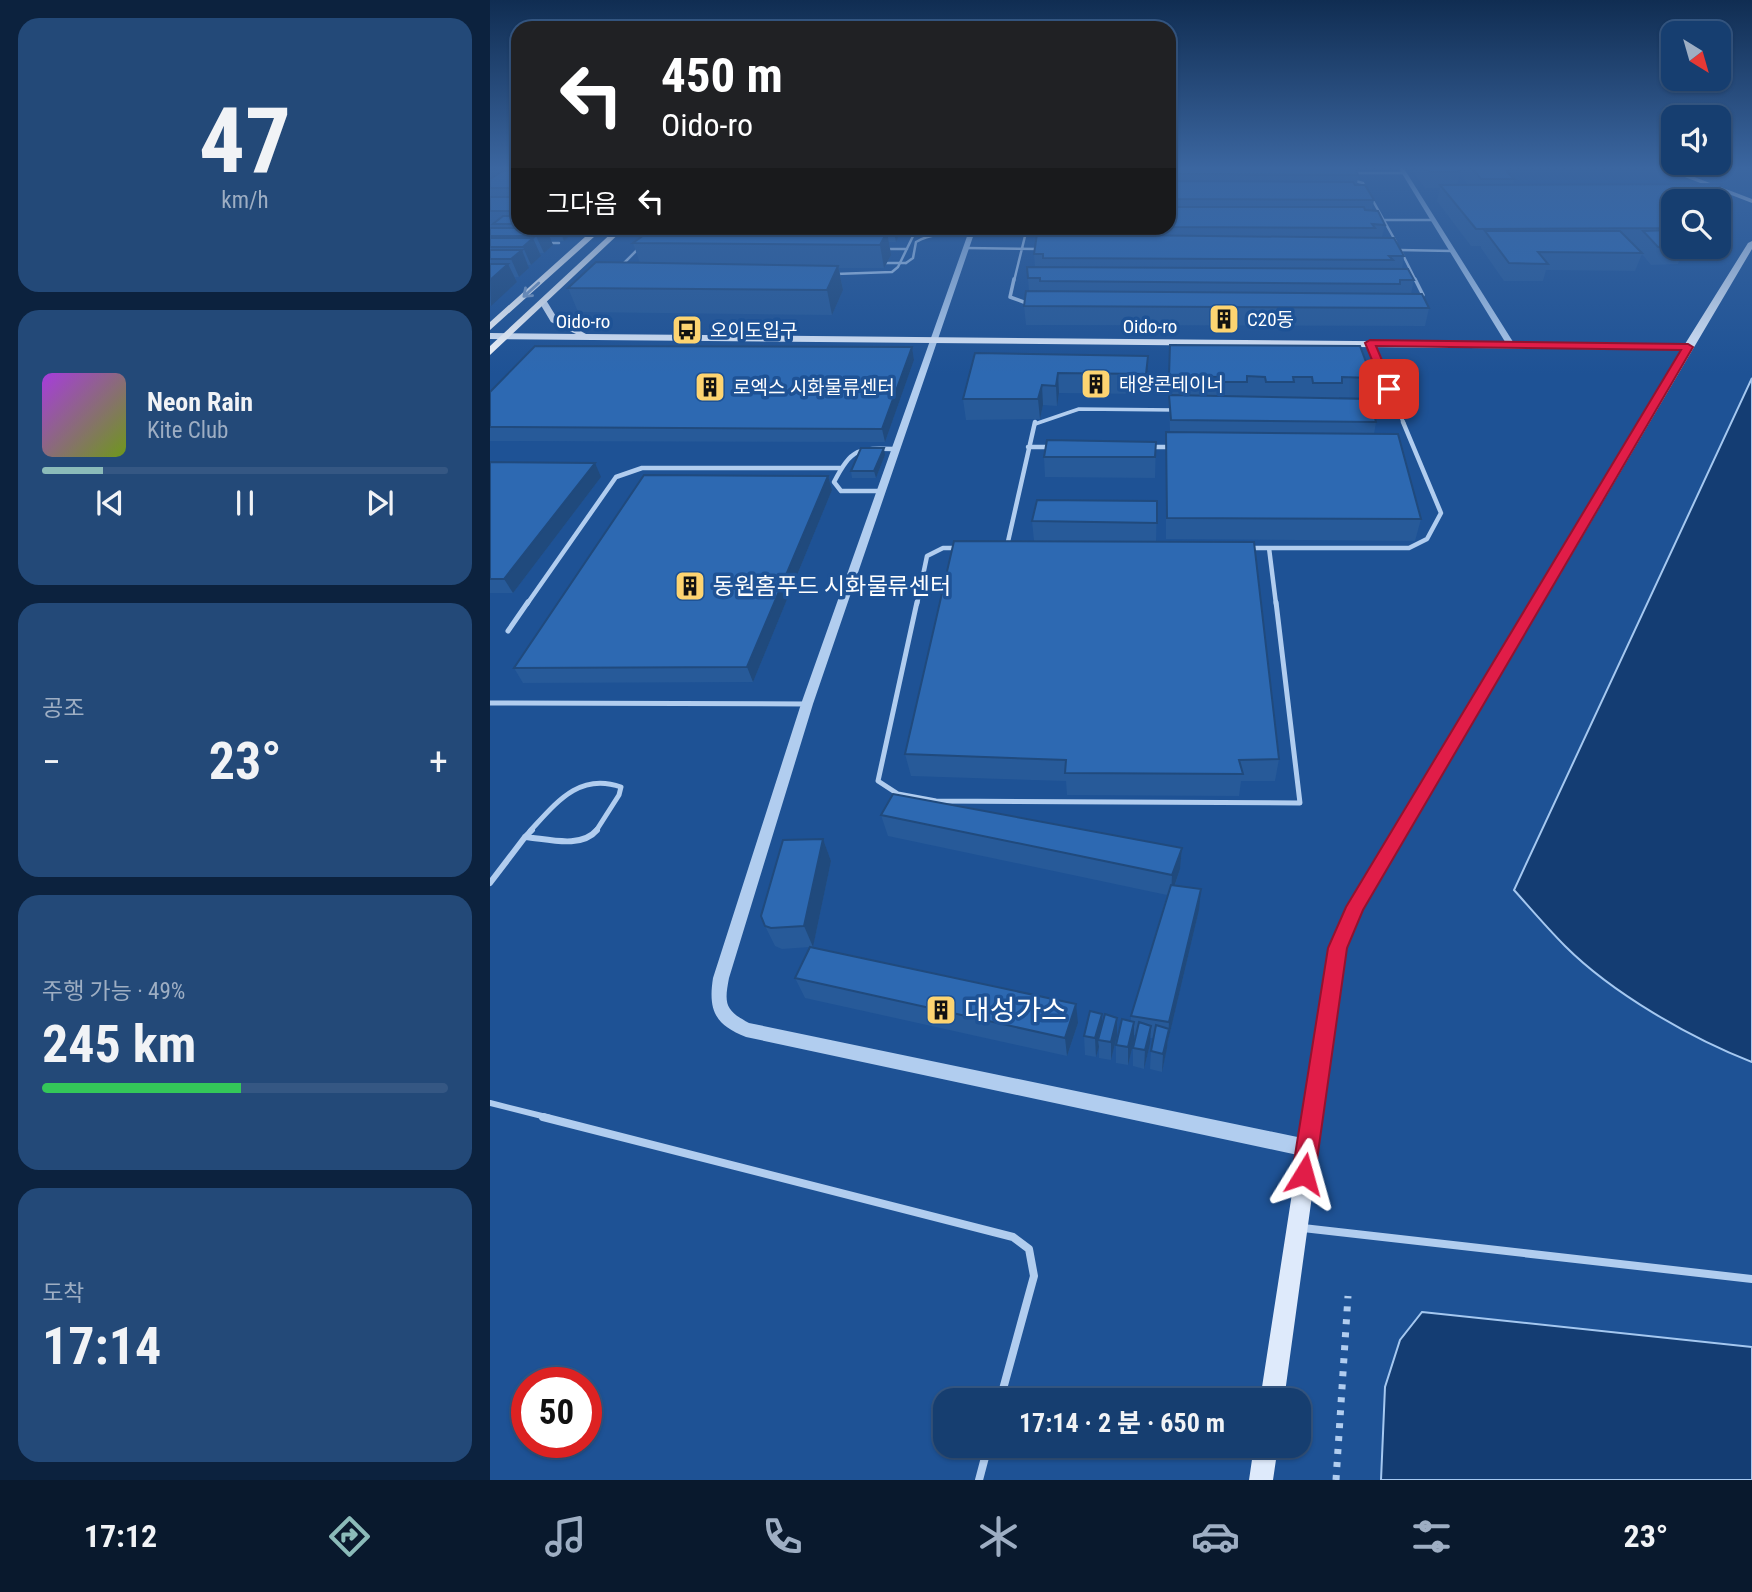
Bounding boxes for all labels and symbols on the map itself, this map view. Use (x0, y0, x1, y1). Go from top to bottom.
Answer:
north arrow (1661, 21, 1731, 91)
one-way arrow (522, 282, 540, 298)
building icon: C20동 (1207, 302, 1241, 336)
place label: C20동 (1247, 308, 1294, 331)
street label: Oido-ro (556, 310, 610, 333)
bus stop icon: 오이도입구 (670, 313, 704, 347)
street label: Oido-ro (1123, 315, 1177, 338)
place label: 오이도입구 (710, 319, 797, 342)
pin (1359, 359, 1419, 419)
building icon: 태양콘테이너 (1079, 367, 1113, 401)
building icon: 로엑스 시화물류센터 (693, 370, 727, 404)
place label: 태양콘테이너 (1119, 373, 1224, 396)
place label: 로엑스 시화물류센터 (733, 376, 895, 399)
building icon: 동원홈푸드 시화물류센터 (673, 569, 707, 603)
place label: 동원홈푸드 시화물류센터 (713, 573, 951, 600)
building icon: 대성가스 (924, 993, 958, 1027)
place label: 대성가스 (964, 994, 1067, 1027)
position arrow (1267, 1137, 1341, 1211)
speed limit sign: 50 (511, 1367, 602, 1458)

